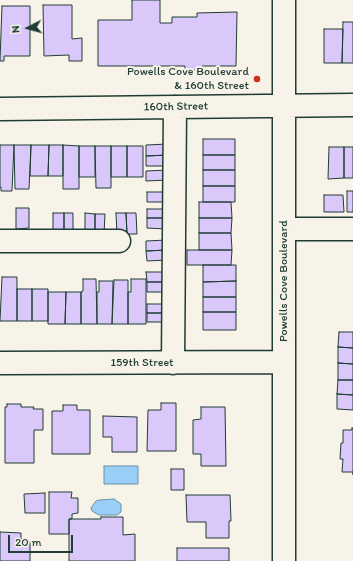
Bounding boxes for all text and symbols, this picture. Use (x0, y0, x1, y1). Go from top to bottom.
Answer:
north arrow (8, 8, 48, 48)
text: N (9, 25, 22, 34)
place label: Powells Cove Boulevard & 160th Street (127, 65, 249, 93)
marker: Powells Cove Boulevard & 160th Street (252, 74, 262, 84)
street label: 160th Street (144, 99, 208, 115)
street label: Powells Cove Boulevard (277, 220, 291, 342)
street label: 159th Street (110, 356, 174, 370)
scale bar (10, 527, 75, 553)
text: 20 m (15, 535, 42, 549)

